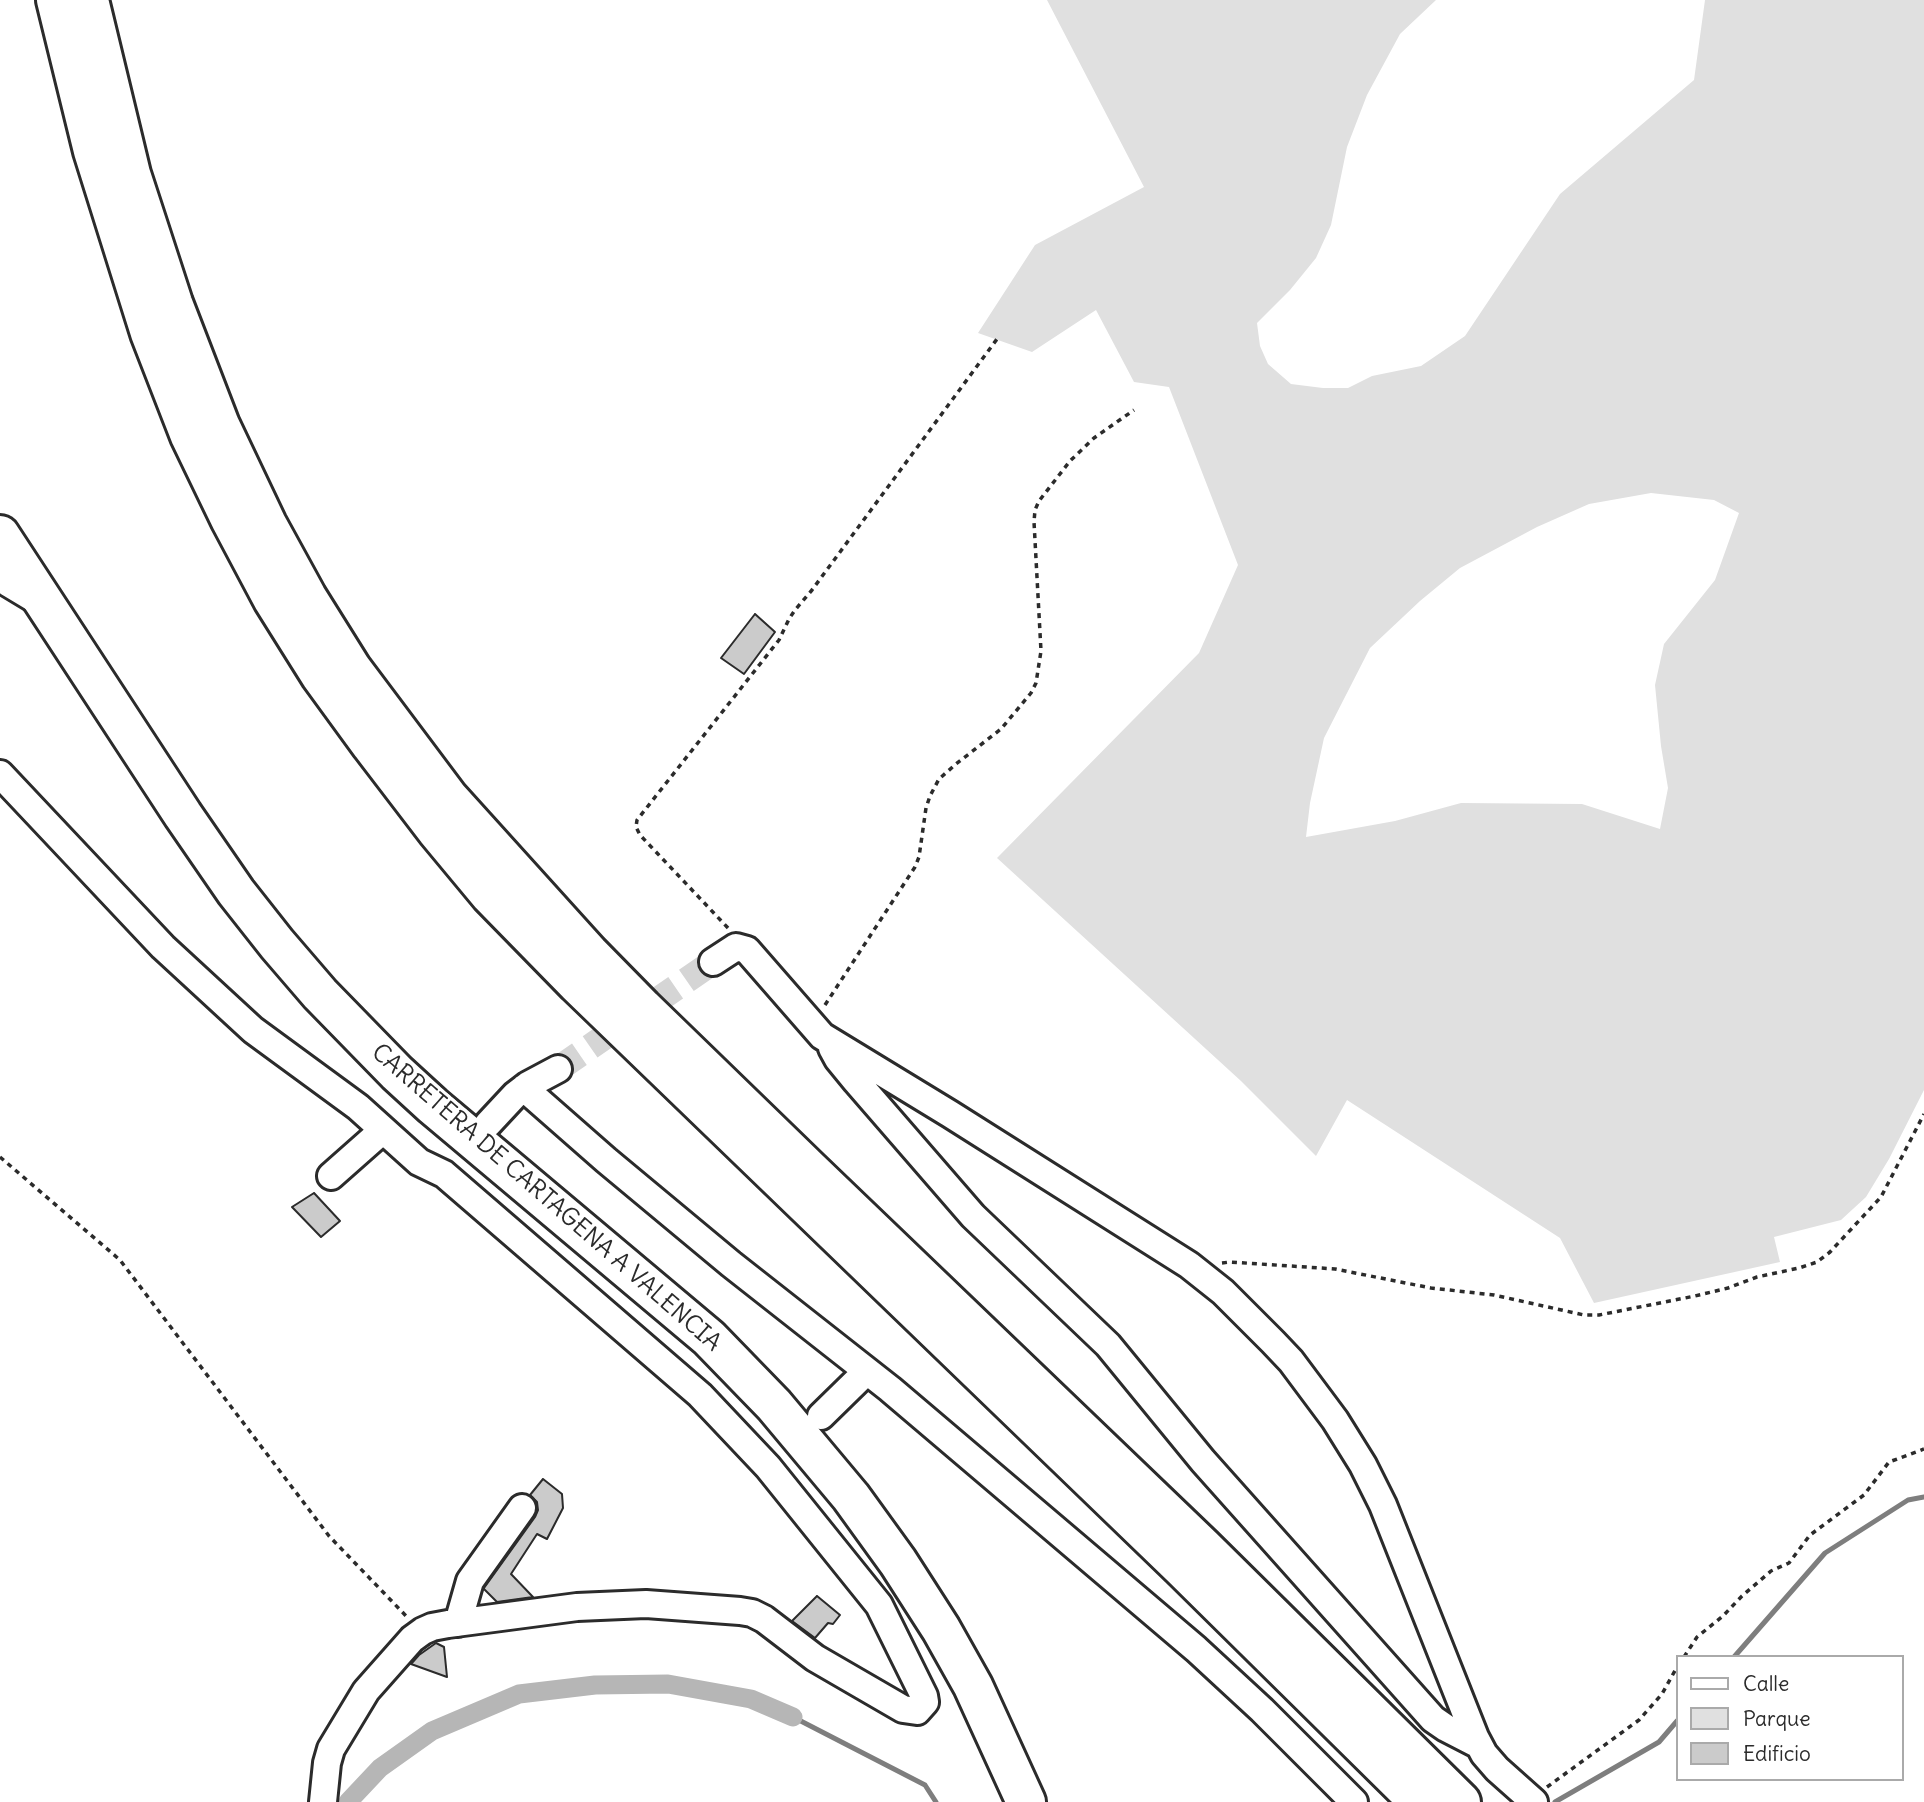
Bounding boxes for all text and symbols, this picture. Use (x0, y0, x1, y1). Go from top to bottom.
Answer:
street label: CARRETERA DE CARTAGENA A VALENCIA (365, 1038, 727, 1358)
legend (1675, 1655, 1903, 1781)
text: Calle (1743, 1670, 1789, 1697)
text: Parque (1743, 1705, 1811, 1732)
text: Edificio (1743, 1740, 1811, 1767)

